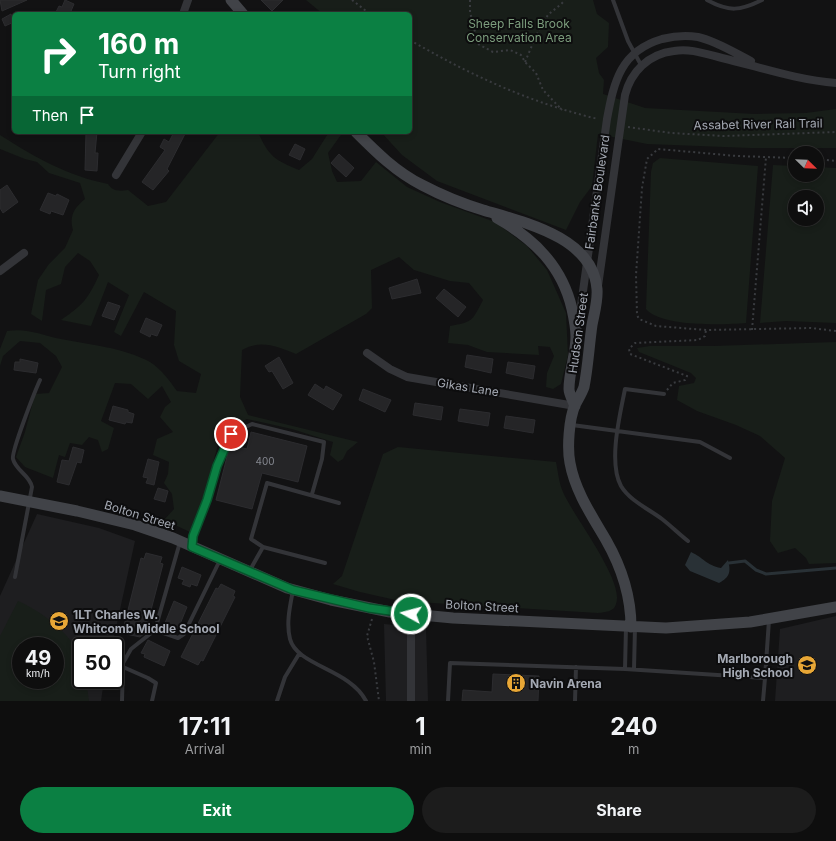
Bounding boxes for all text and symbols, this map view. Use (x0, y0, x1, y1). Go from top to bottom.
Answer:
park label: Sheep Falls Brook Conservation Area (466, 16, 572, 45)
text: 160 m (98, 27, 179, 61)
icon: right (32, 28, 84, 80)
text: Turn right (98, 61, 181, 82)
icon: arrive (76, 104, 98, 126)
text: Then (32, 106, 68, 125)
street label: Assabet River Rail Trail (693, 115, 823, 133)
street label: Fairbanks Boulevard (582, 134, 612, 250)
north arrow (788, 146, 824, 182)
map controls (788, 146, 824, 226)
button: sound (788, 190, 824, 226)
street label: Hudson Street (565, 292, 591, 374)
street label: Gikas Lane (436, 375, 500, 399)
pin (214, 417, 248, 451)
icon: arrive (220, 423, 242, 445)
house number: 400 (255, 455, 275, 467)
street label: Bolton Street (103, 497, 177, 533)
position arrow (390, 593, 432, 635)
street label: Bolton Street (445, 597, 519, 615)
place label: 1LT Charles W. Whitcomb Middle School (73, 607, 219, 636)
school or university icon: 1LT Charles W. Whitcomb Middle School (48, 610, 70, 632)
speed limit sign: 50 (72, 637, 124, 689)
text: 49 (25, 646, 51, 670)
place label: Marlborough High School (717, 651, 793, 680)
school or university icon: Marlborough High School (796, 654, 818, 676)
text: km/h (26, 667, 50, 679)
building icon: Navin Arena (505, 672, 527, 694)
place label: Navin Arena (530, 676, 602, 691)
text: 17:11 (179, 712, 231, 741)
text: 1 (415, 712, 426, 741)
text: 240 (610, 712, 657, 741)
text: Arrival (185, 741, 225, 757)
text: min (409, 741, 432, 757)
text: m (628, 741, 639, 757)
button: Exit (20, 787, 414, 833)
button: Share (422, 787, 816, 833)

